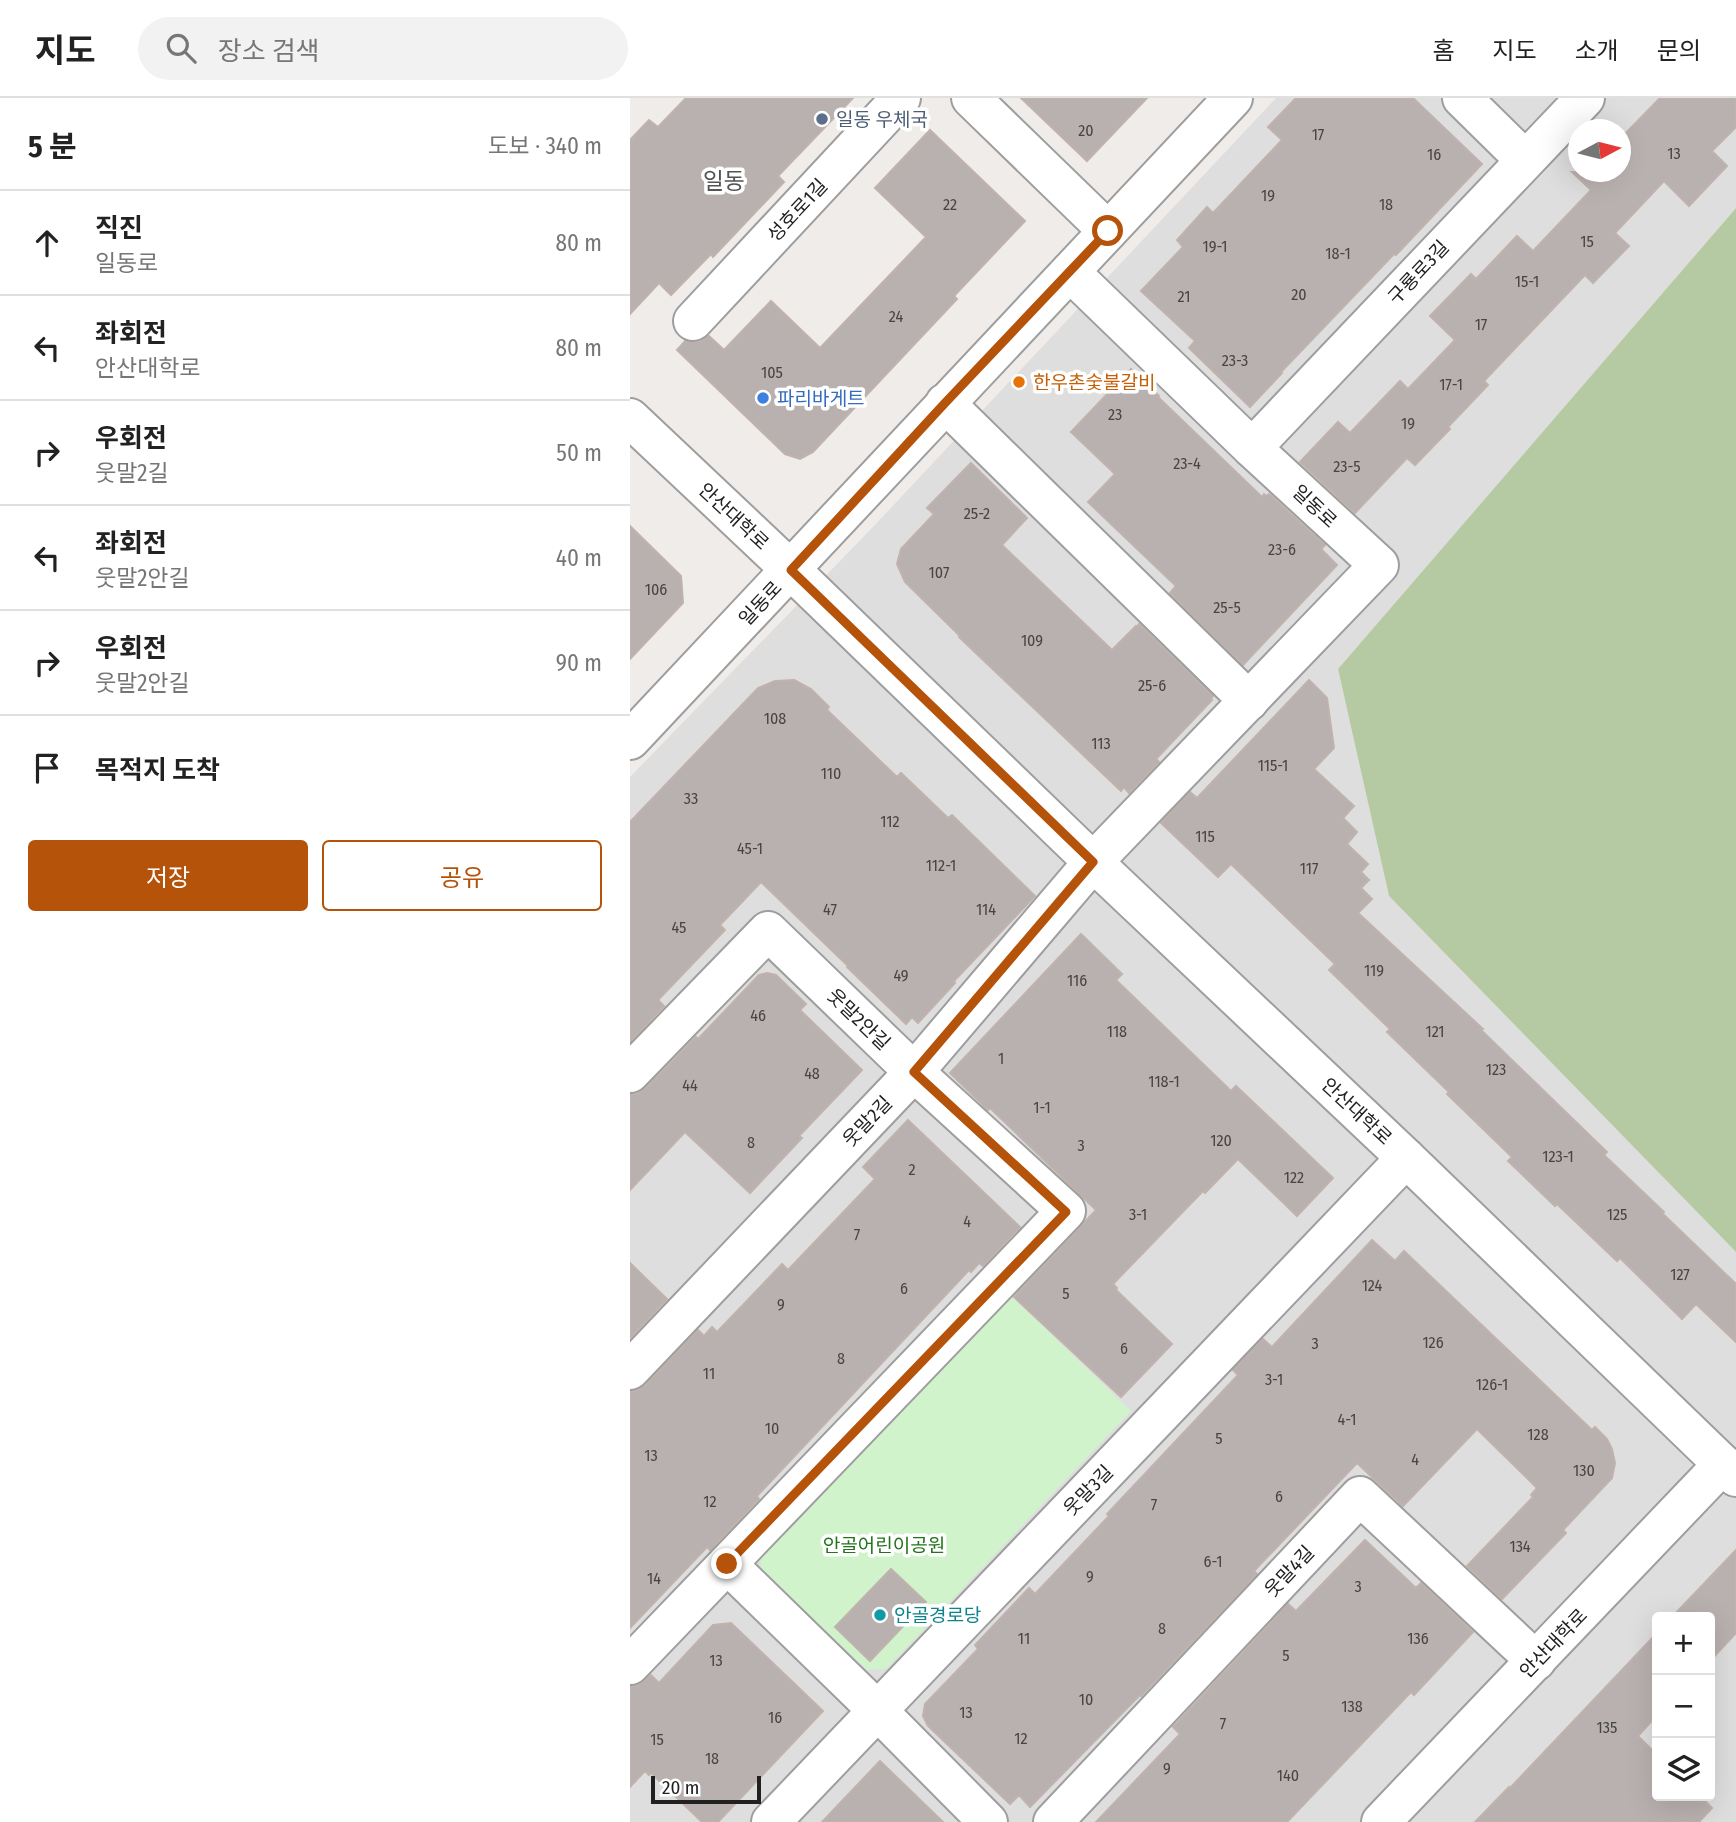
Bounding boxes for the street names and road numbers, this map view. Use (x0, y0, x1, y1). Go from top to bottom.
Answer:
street label: 성호로1길 (763, 174, 832, 246)
street label: 구룡로3길 (1383, 236, 1454, 309)
street label: 안산대학로 (694, 478, 773, 555)
street label: 일동로 (1288, 480, 1342, 533)
street label: 일동로 (734, 576, 787, 630)
street label: 웃말2안길 (822, 984, 895, 1055)
street label: 안산대학로 (1317, 1073, 1396, 1150)
street label: 웃말2길 (838, 1091, 897, 1151)
street label: 웃말3길 (1059, 1460, 1118, 1520)
street label: 웃말4길 (1260, 1541, 1319, 1602)
street label: 안산대학로 (1515, 1604, 1592, 1683)

